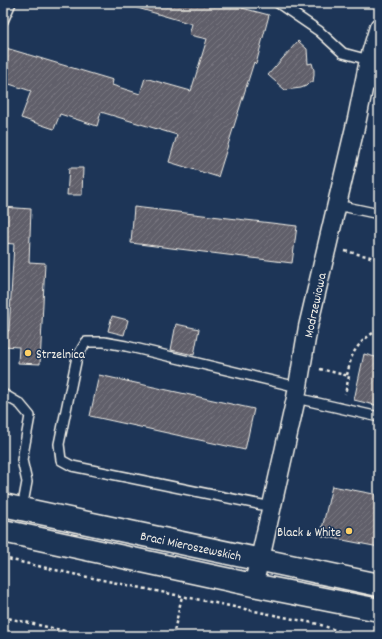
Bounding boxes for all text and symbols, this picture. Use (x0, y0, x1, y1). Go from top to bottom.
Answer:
street label: Modrzewiowa (300, 270, 333, 340)
place label: Strzelnica (36, 346, 86, 365)
marker: Strzelnica (23, 348, 33, 358)
place label: Black & White (277, 524, 341, 543)
marker: Black & White (344, 526, 354, 536)
street label: Braci Mieroszewskich (138, 527, 243, 567)

